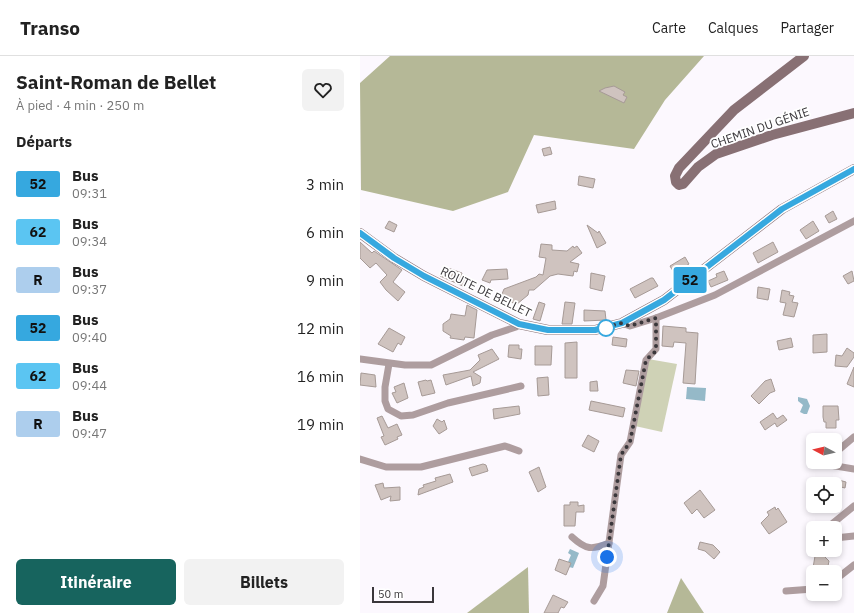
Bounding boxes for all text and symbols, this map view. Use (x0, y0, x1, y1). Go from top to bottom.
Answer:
text: Transo (20, 16, 80, 40)
text: Carte (652, 19, 686, 37)
text: Calques (708, 19, 758, 37)
text: Partager (780, 19, 834, 37)
button: heart (302, 69, 344, 111)
text: Saint-Roman de Bellet (16, 70, 216, 94)
text: À pied · 4 min · 250 m (16, 97, 144, 114)
street label: CHEMIN DU GÉNIE (708, 104, 811, 151)
text: Départs (16, 132, 72, 151)
text: Bus (72, 166, 99, 185)
text: 52 (30, 175, 46, 193)
text: 3 min (306, 175, 344, 194)
text: 09:31 (72, 185, 107, 202)
text: Bus (72, 214, 99, 233)
text: 62 (30, 223, 46, 241)
text: 6 min (306, 223, 344, 242)
text: 09:34 (72, 233, 107, 250)
text: Bus (72, 262, 99, 281)
street label: ROUTE DE BELLET (438, 263, 534, 320)
line badge: 52 (672, 267, 708, 293)
text: R (33, 271, 43, 289)
text: 9 min (306, 271, 344, 290)
text: 52 (682, 271, 698, 289)
text: 09:37 (72, 281, 107, 298)
text: Bus (72, 310, 99, 329)
text: 52 (30, 319, 46, 337)
text: 12 min (297, 319, 344, 338)
unlabelled marker (597, 319, 615, 337)
text: 09:40 (72, 329, 107, 346)
text: Bus (72, 358, 99, 377)
text: 62 (30, 367, 46, 385)
text: 16 min (297, 367, 344, 386)
text: 09:44 (72, 377, 107, 394)
text: Bus (72, 406, 99, 425)
text: R (33, 415, 43, 433)
text: 19 min (297, 415, 344, 434)
text: 09:47 (72, 425, 107, 442)
north arrow (806, 433, 842, 469)
map controls (806, 433, 842, 601)
button: locate (806, 477, 842, 513)
button: + (806, 521, 842, 557)
your location (597, 547, 617, 567)
button: Itinéraire (16, 559, 176, 605)
button: Billets (184, 559, 344, 605)
button: − (806, 565, 842, 601)
scale bar (372, 585, 434, 604)
text: 50 m (378, 587, 403, 601)

